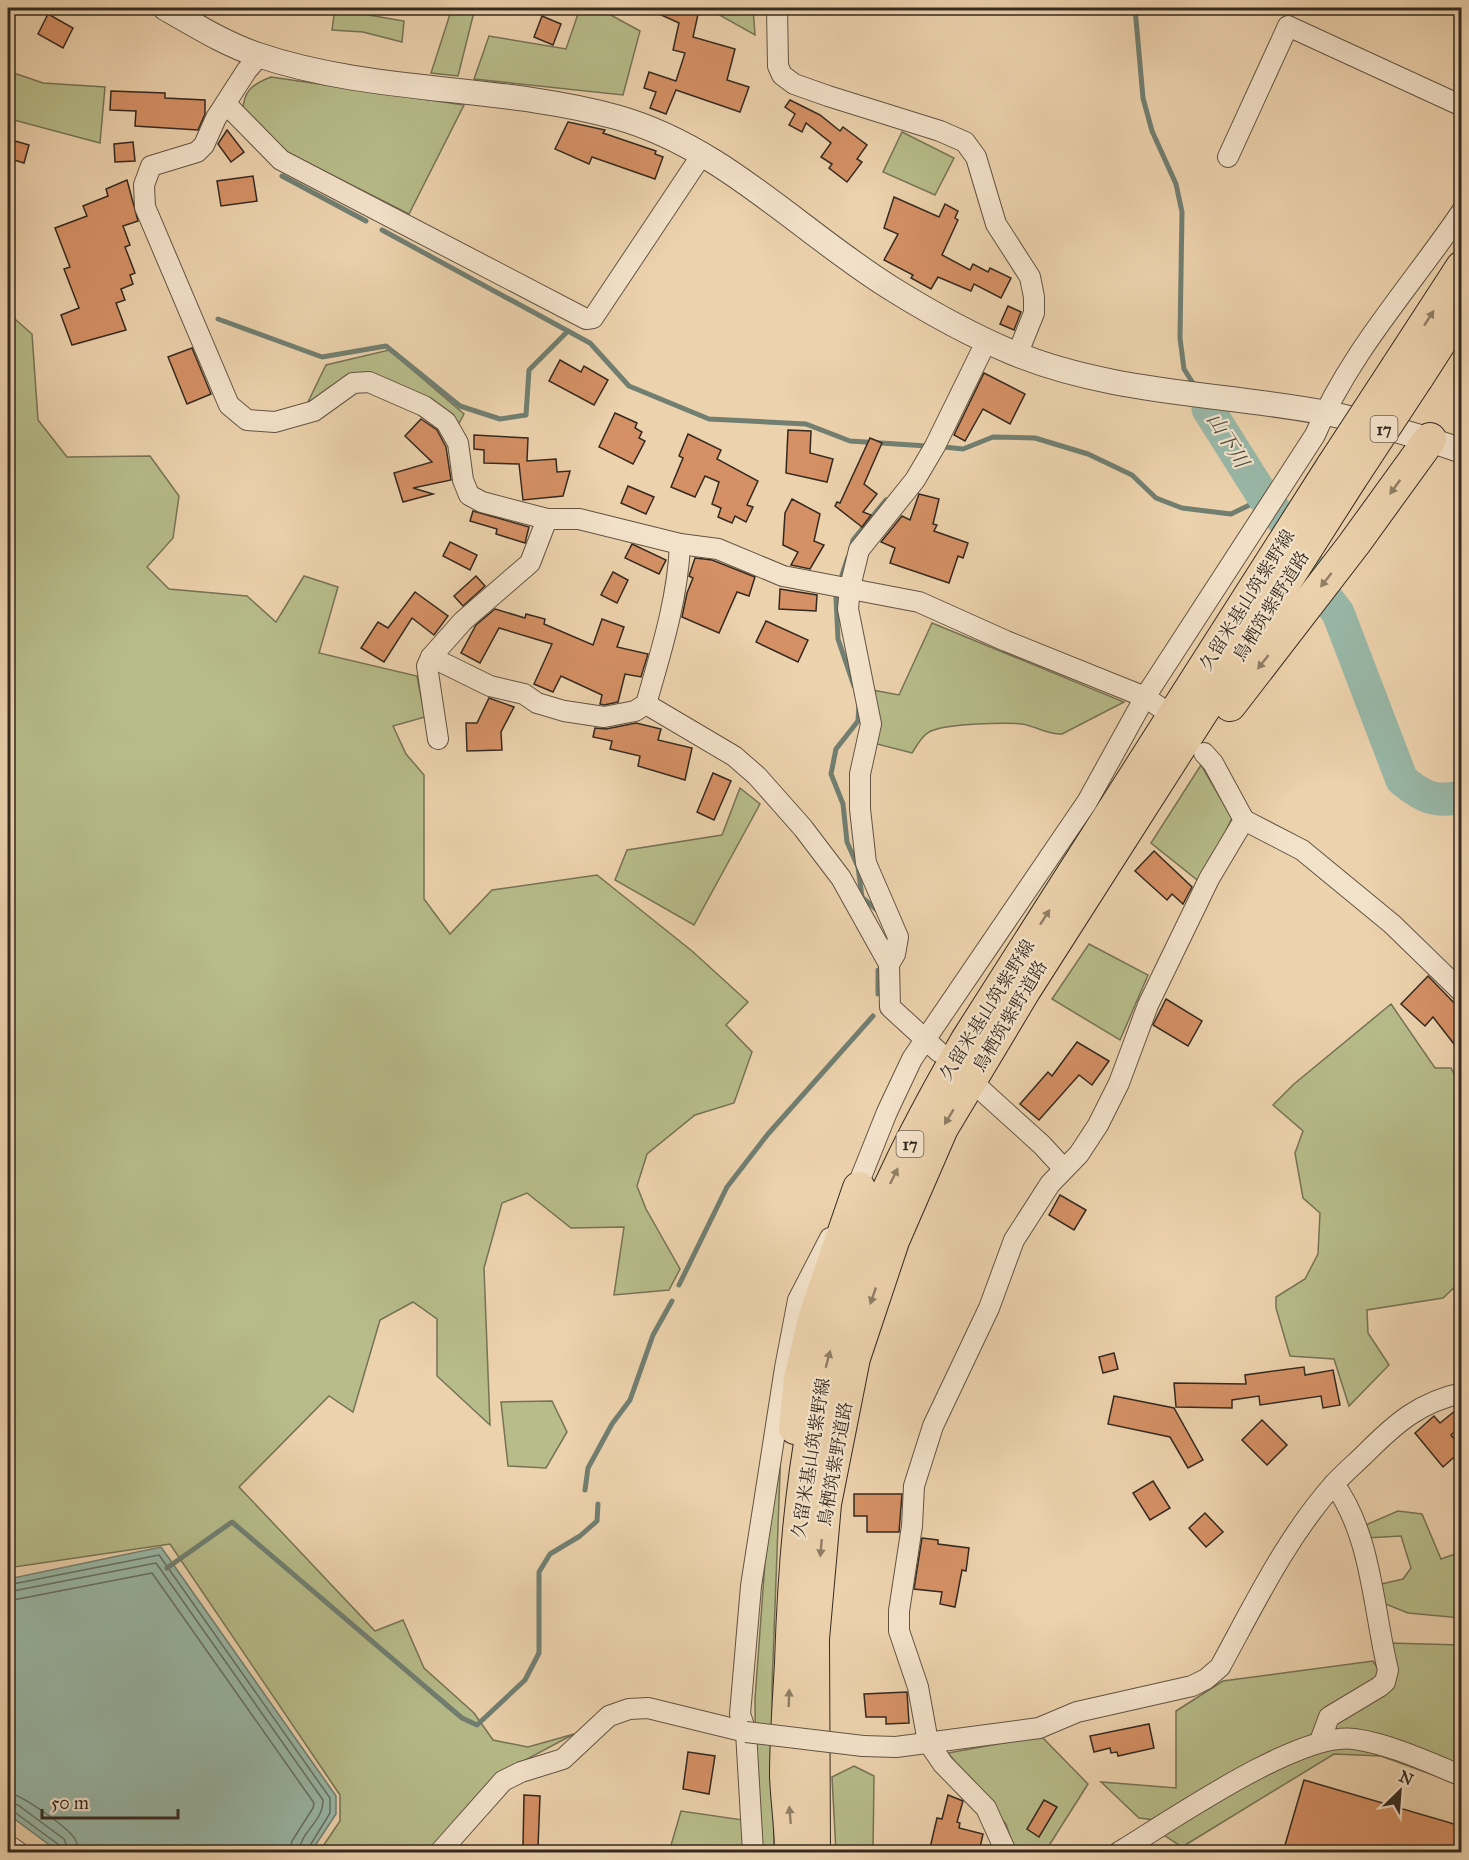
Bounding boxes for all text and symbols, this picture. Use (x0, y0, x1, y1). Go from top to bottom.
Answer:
one-way arrow (1423, 309, 1434, 326)
water label: 山下川 (1202, 408, 1255, 473)
road number: 17 (1370, 416, 1398, 442)
one-way arrow (1389, 478, 1401, 494)
street label: 久留米基山筑紫野線 (1195, 525, 1299, 675)
street label: 鳥栖筑紫野道路 (1228, 547, 1314, 665)
one-way arrow (1321, 573, 1333, 588)
one-way arrow (1256, 654, 1269, 670)
one-way arrow (1040, 909, 1051, 925)
street label: 久留米基山筑紫野線 (935, 935, 1039, 1085)
street label: 鳥栖筑紫野道路 (968, 956, 1052, 1076)
one-way arrow (944, 1109, 955, 1125)
road number: 17 (896, 1131, 924, 1157)
one-way arrow (890, 1167, 899, 1184)
one-way arrow (868, 1287, 878, 1305)
one-way arrow (823, 1349, 833, 1368)
street label: 久留米基山筑紫野線 (787, 1376, 835, 1540)
street label: 鳥栖筑紫野道路 (813, 1400, 857, 1528)
one-way arrow (816, 1539, 826, 1558)
one-way arrow (785, 1688, 794, 1707)
north arrow (1370, 1761, 1430, 1821)
text: N (1396, 1766, 1417, 1790)
scale bar (42, 1782, 178, 1820)
text: 50 m (51, 1792, 89, 1814)
one-way arrow (785, 1805, 794, 1824)

